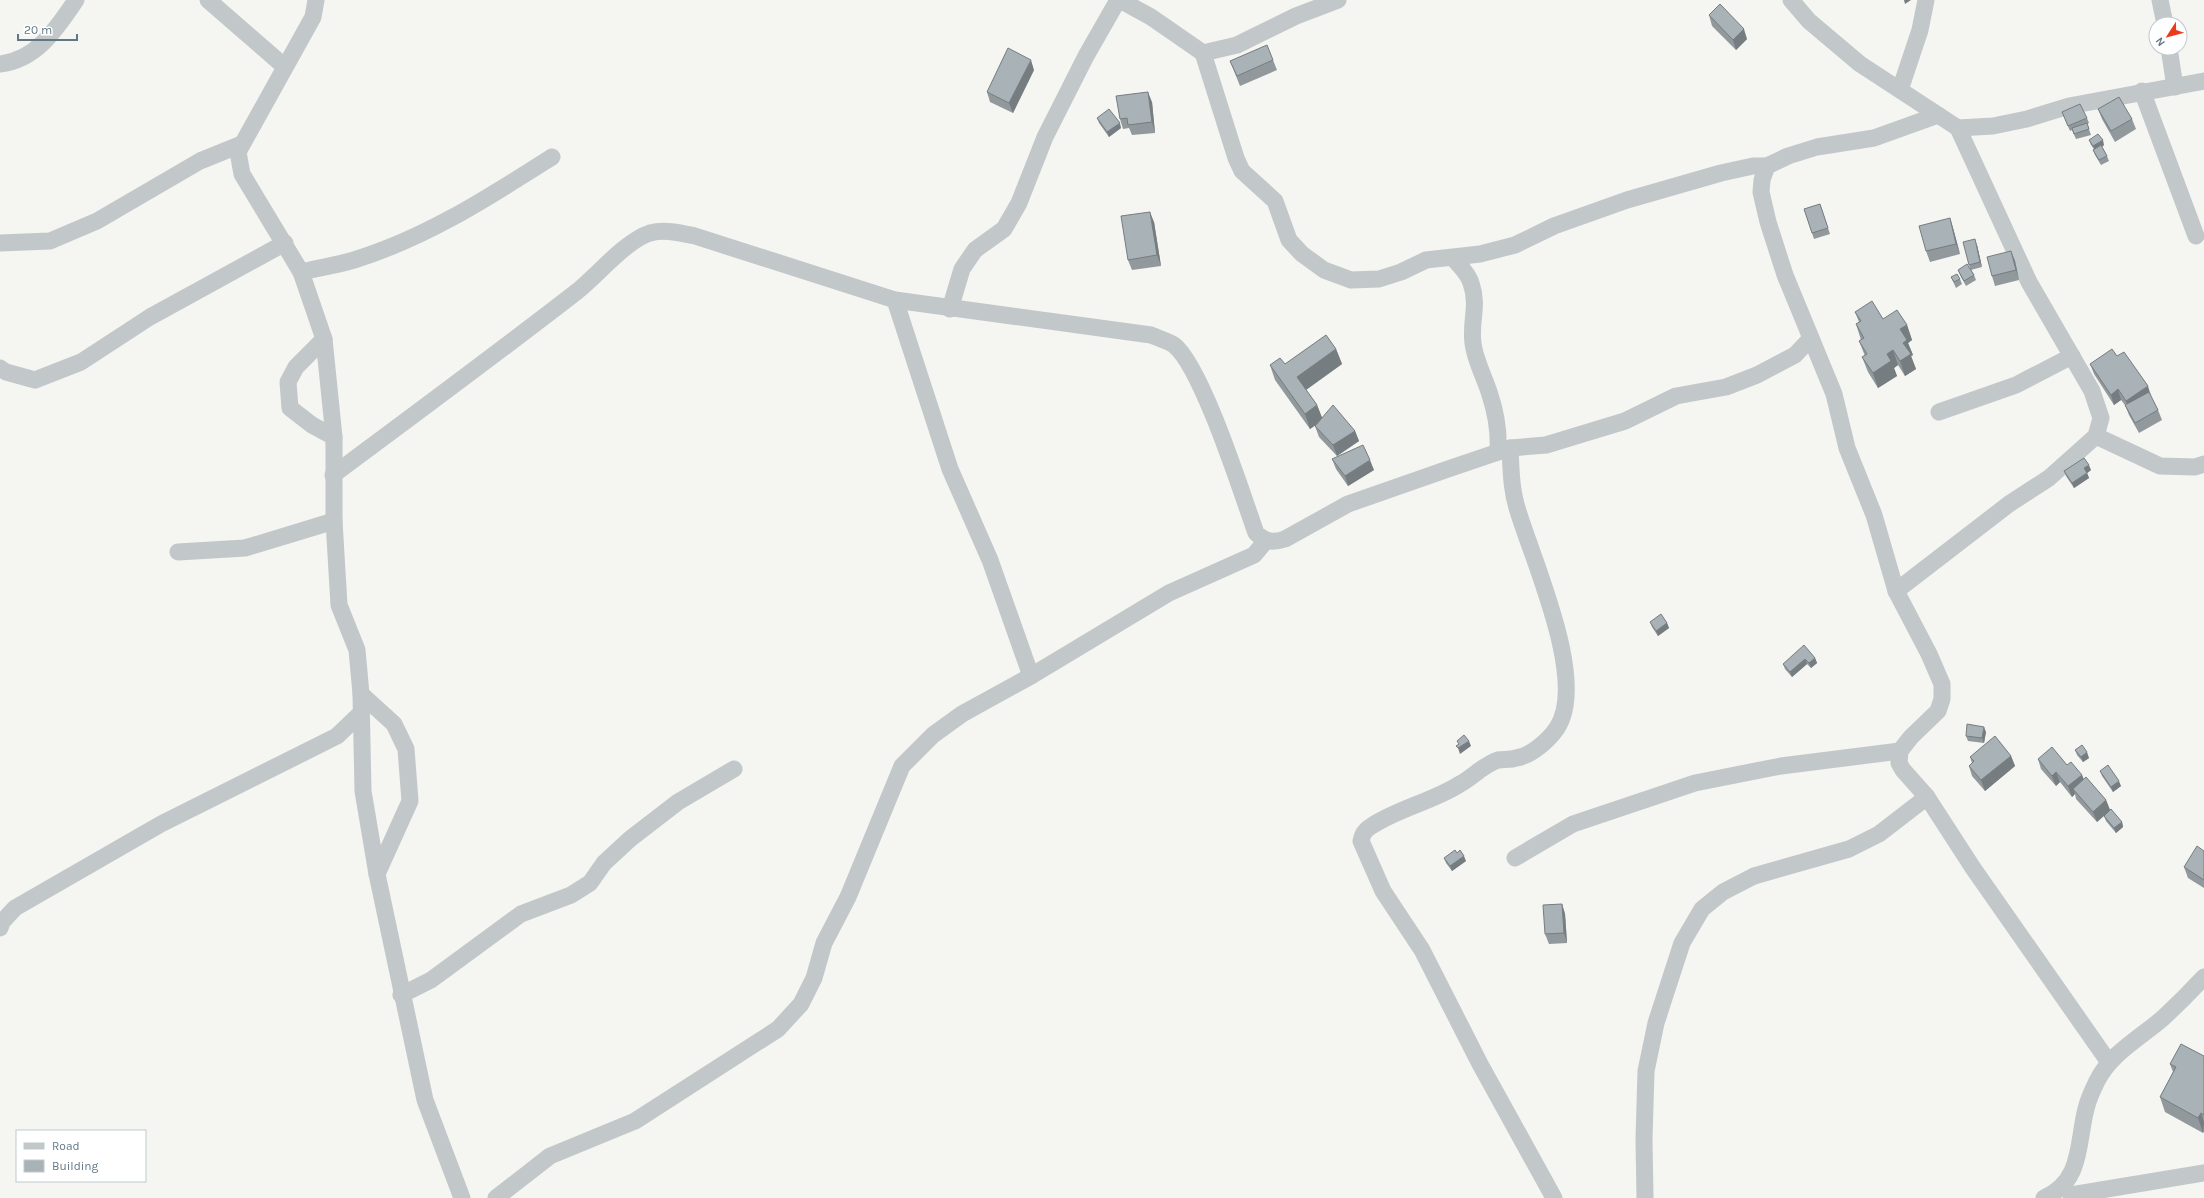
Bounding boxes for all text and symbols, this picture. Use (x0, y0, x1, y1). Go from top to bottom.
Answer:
scale bar (18, 16, 77, 42)
north arrow (2148, 16, 2188, 56)
text: 20 m (24, 23, 52, 37)
text: N (2153, 35, 2168, 49)
legend (16, 1130, 146, 1182)
text: Road (52, 1139, 80, 1153)
text: Building (52, 1159, 99, 1173)

